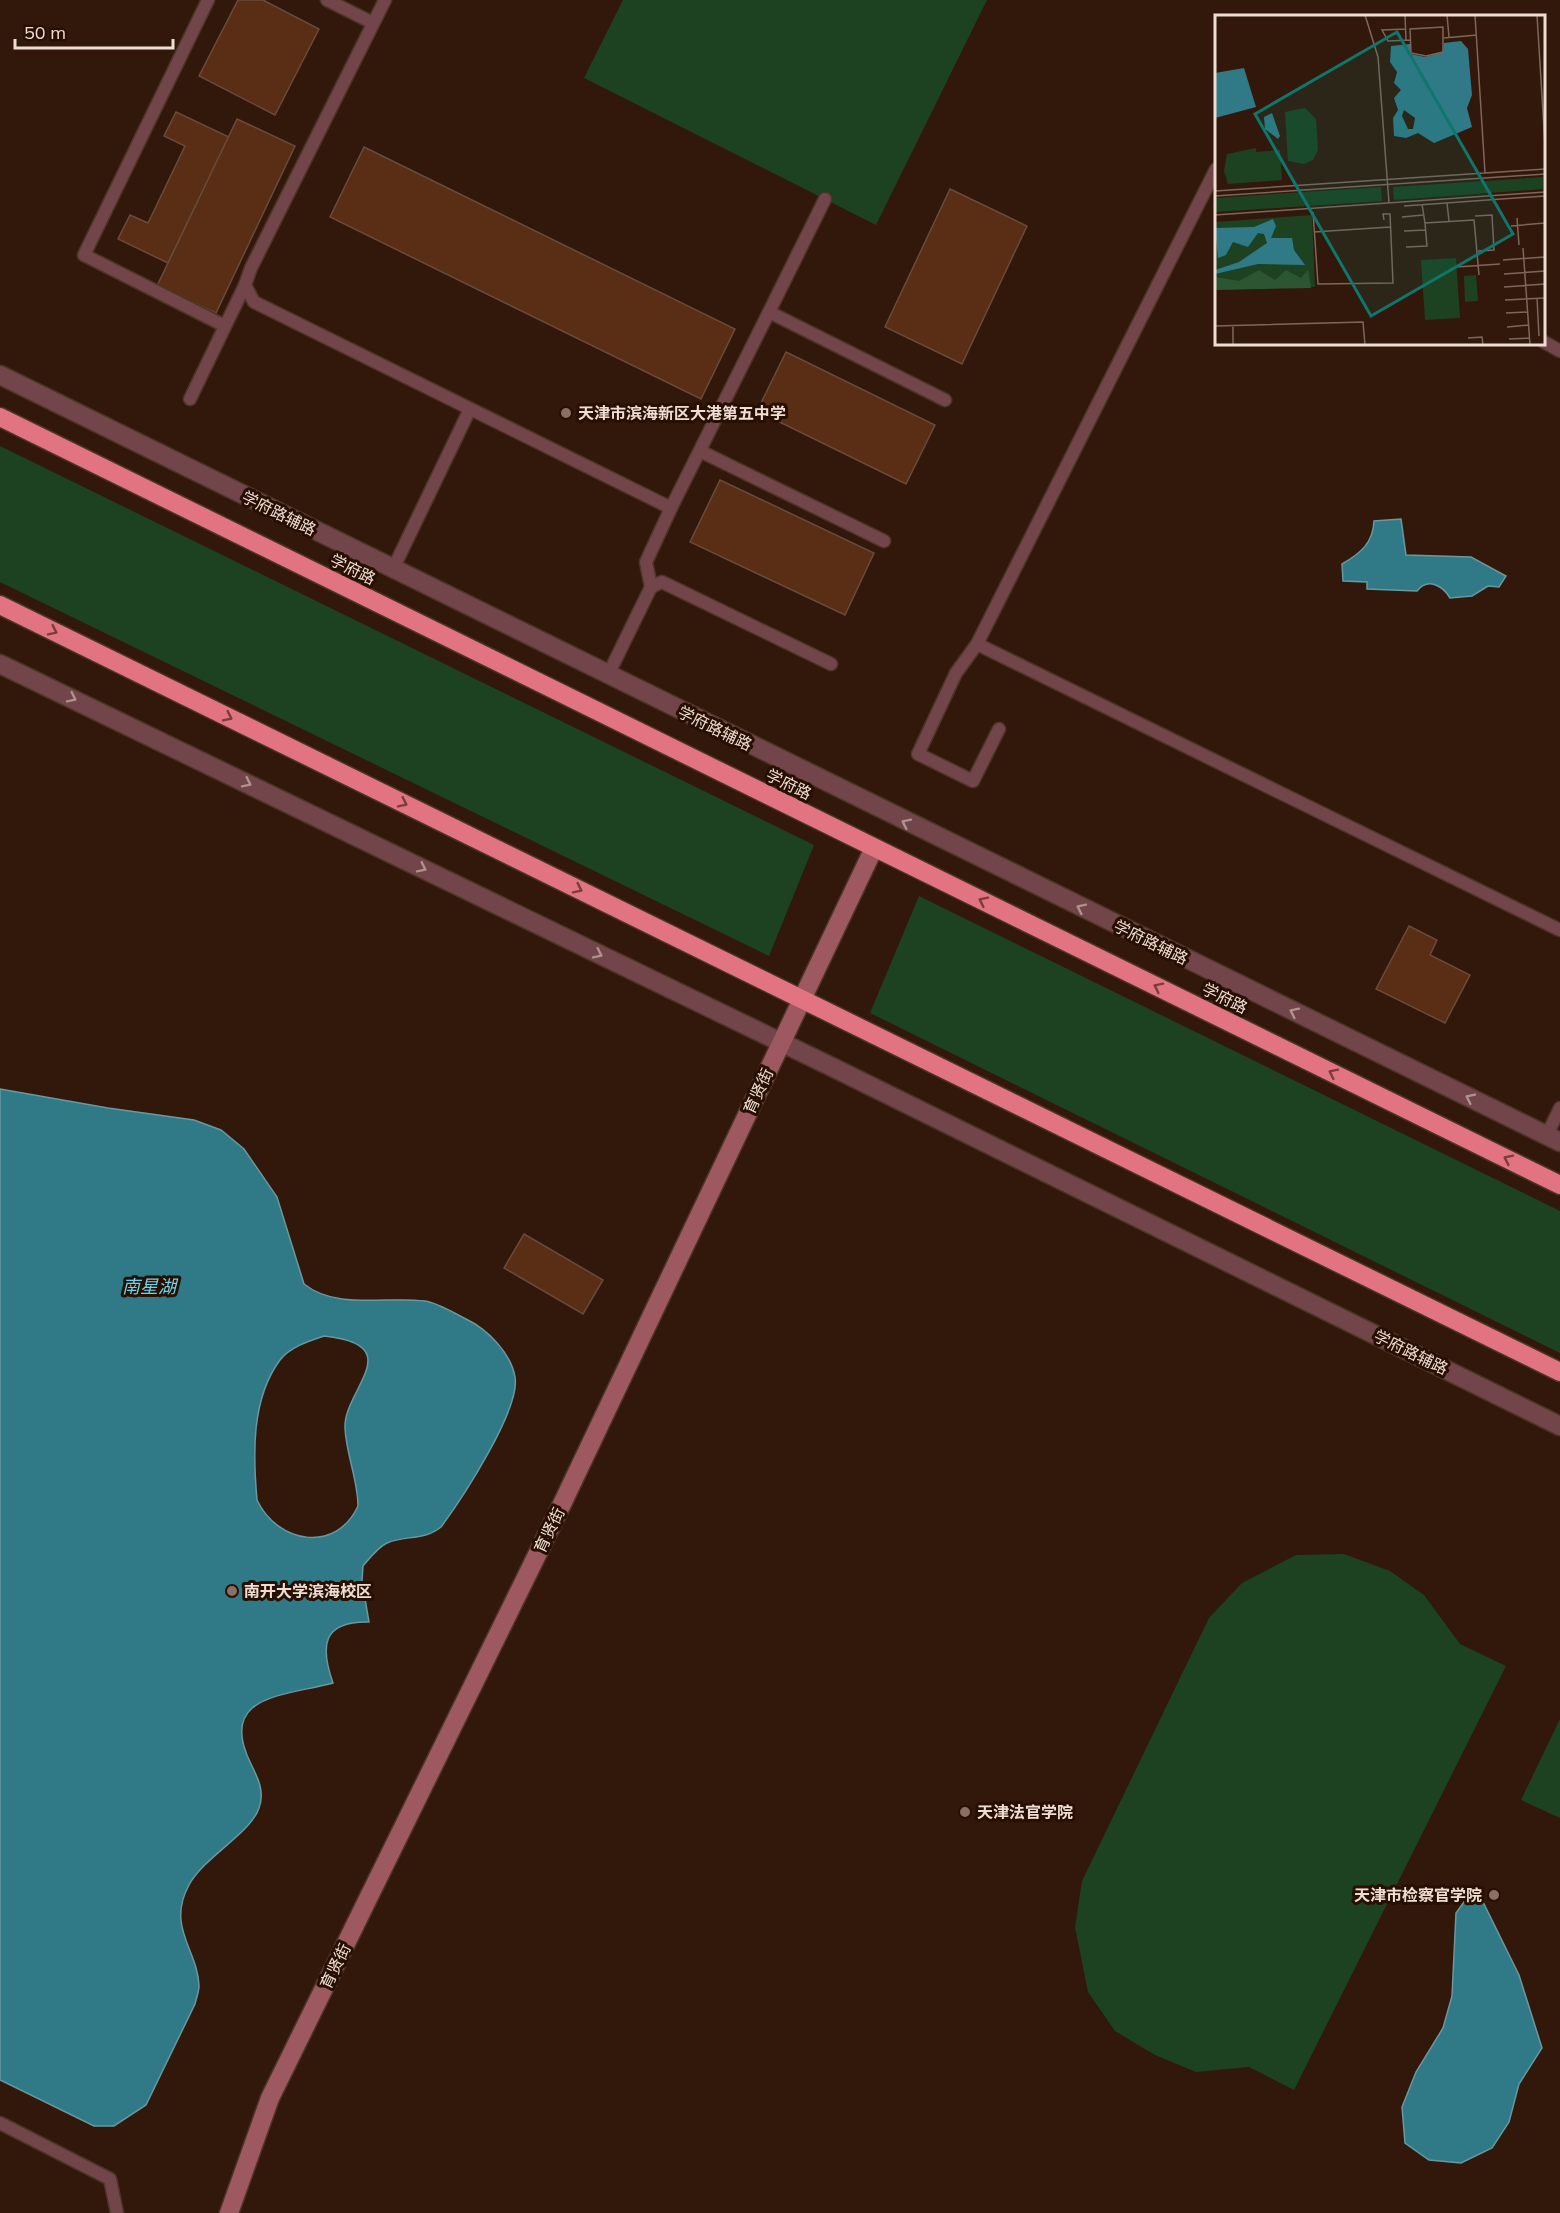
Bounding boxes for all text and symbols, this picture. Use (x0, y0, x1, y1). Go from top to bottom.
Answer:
scale bar (15, 12, 172, 50)
inset map (1215, 15, 1545, 345)
text: 50 m (24, 21, 66, 44)
place label: 天津市滨海新区大港第五中学 (578, 403, 786, 423)
marker: 天津市滨海新区大港第五中学 (559, 406, 573, 420)
street label: 学府路辅路 (239, 486, 319, 540)
street label: 学府路 (327, 549, 379, 589)
one-way arrow (46, 624, 57, 636)
one-way arrow (65, 691, 76, 703)
street label: 学府路辅路 (675, 701, 755, 755)
one-way arrow (221, 710, 232, 722)
street label: 学府路 (763, 764, 815, 804)
one-way arrow (241, 776, 252, 788)
one-way arrow (396, 796, 407, 808)
one-way arrow (902, 818, 913, 830)
one-way arrow (416, 861, 427, 873)
one-way arrow (571, 882, 582, 894)
one-way arrow (978, 897, 989, 908)
one-way arrow (1077, 904, 1088, 916)
street label: 学府路辅路 (1111, 915, 1191, 969)
one-way arrow (591, 946, 602, 958)
street label: 学府路 (1199, 978, 1251, 1018)
one-way arrow (1153, 983, 1164, 994)
one-way arrow (1290, 1008, 1301, 1020)
street label: 育贤街 (739, 1065, 777, 1117)
one-way arrow (1328, 1069, 1339, 1081)
one-way arrow (1465, 1093, 1476, 1105)
one-way arrow (1503, 1155, 1514, 1167)
water label: 南星湖 (122, 1275, 179, 1298)
street label: 学府路辅路 (1371, 1325, 1451, 1379)
street label: 育贤街 (529, 1504, 569, 1556)
place label: 南开大学滨海校区 (244, 1581, 372, 1601)
marker: 南开大学滨海校区 (225, 1584, 239, 1598)
place label: 天津法官学院 (977, 1802, 1073, 1822)
marker: 天津法官学院 (958, 1805, 972, 1819)
place label: 天津市检察官学院 (1354, 1885, 1482, 1905)
marker: 天津市检察官学院 (1487, 1888, 1501, 1902)
street label: 育贤街 (315, 1940, 355, 1992)

